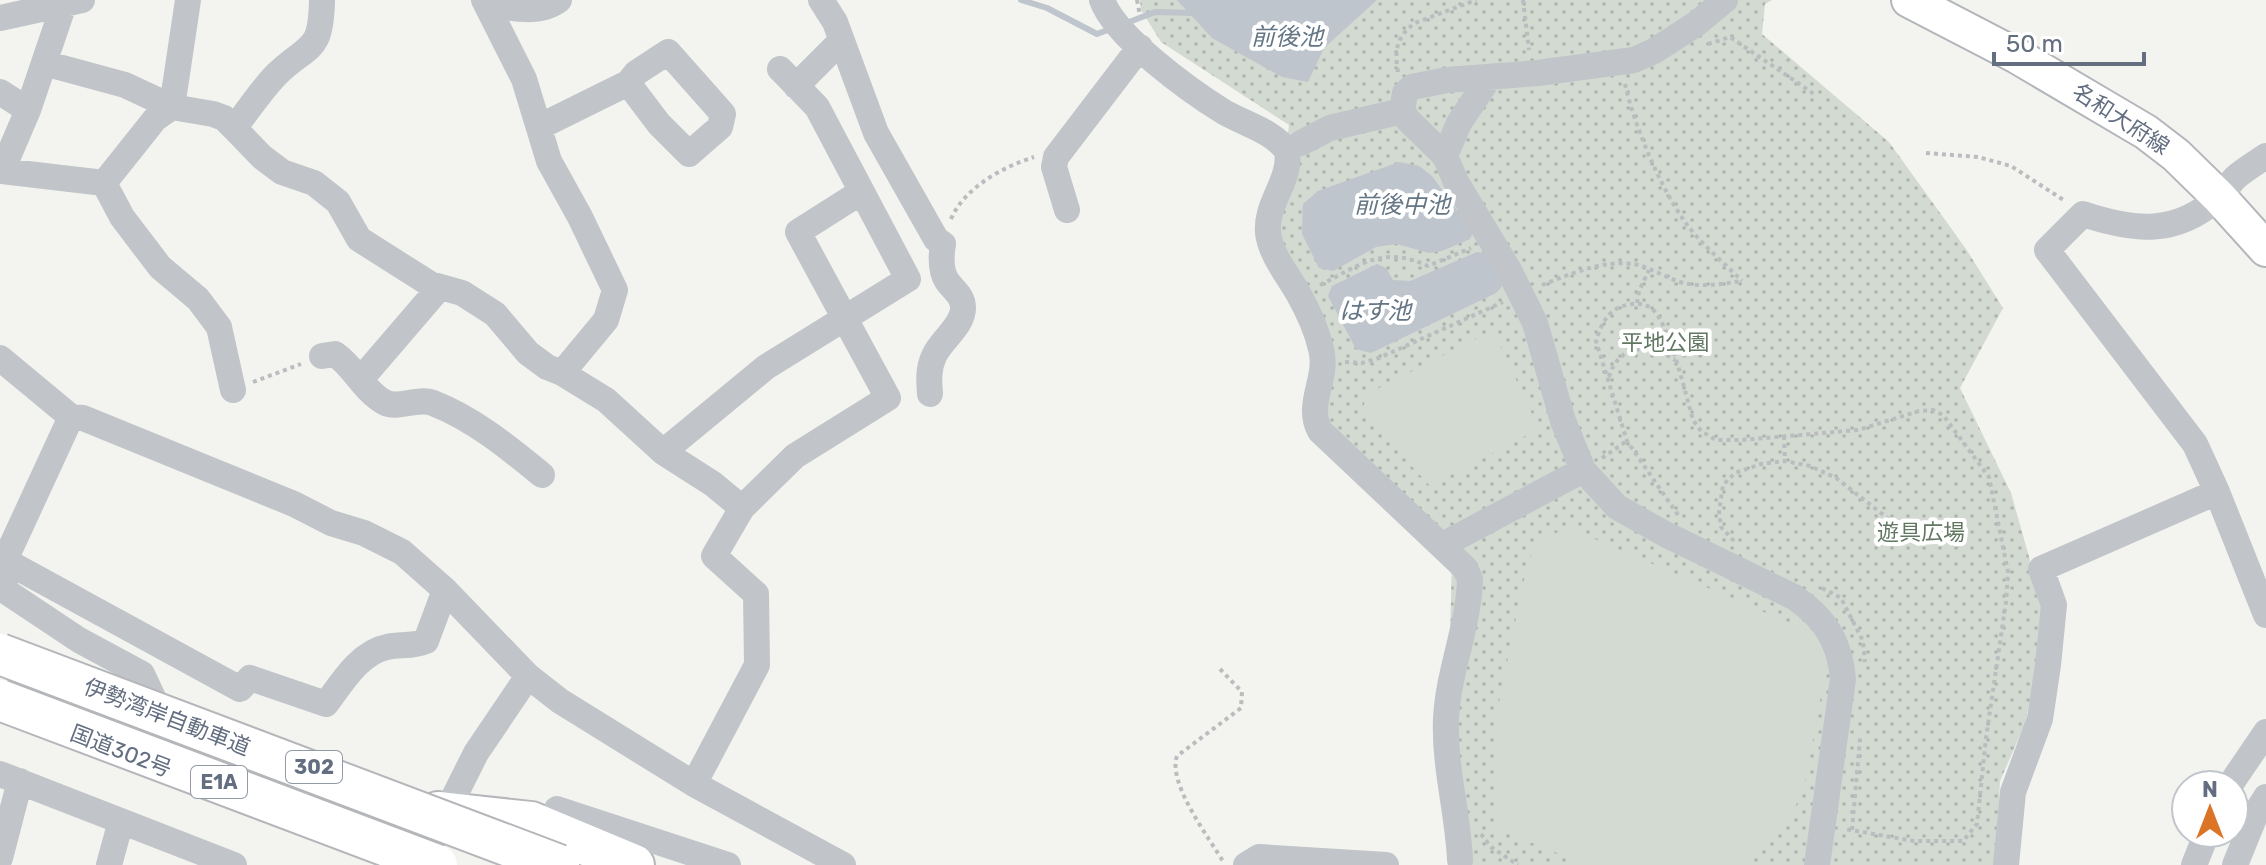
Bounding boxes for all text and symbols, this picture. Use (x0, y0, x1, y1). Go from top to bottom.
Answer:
scale bar (1994, 16, 2144, 66)
water label: 前後池 (1251, 23, 1325, 51)
text: 50 m (2006, 30, 2063, 58)
street label: 名和大府線 (2068, 78, 2174, 160)
water label: 前後中池 (1354, 191, 1452, 219)
water label: はす池 (1339, 297, 1413, 325)
park label: 平地公園 (1621, 329, 1709, 356)
park label: 遊具広場 (1877, 519, 1965, 546)
street label: 伊勢湾岸自動車道 (80, 673, 254, 761)
street label: 国道302号 (67, 719, 175, 783)
road number: 302 (286, 751, 342, 783)
road number: E1A (191, 766, 247, 798)
north arrow (2170, 769, 2250, 849)
text: N (2202, 776, 2218, 803)

